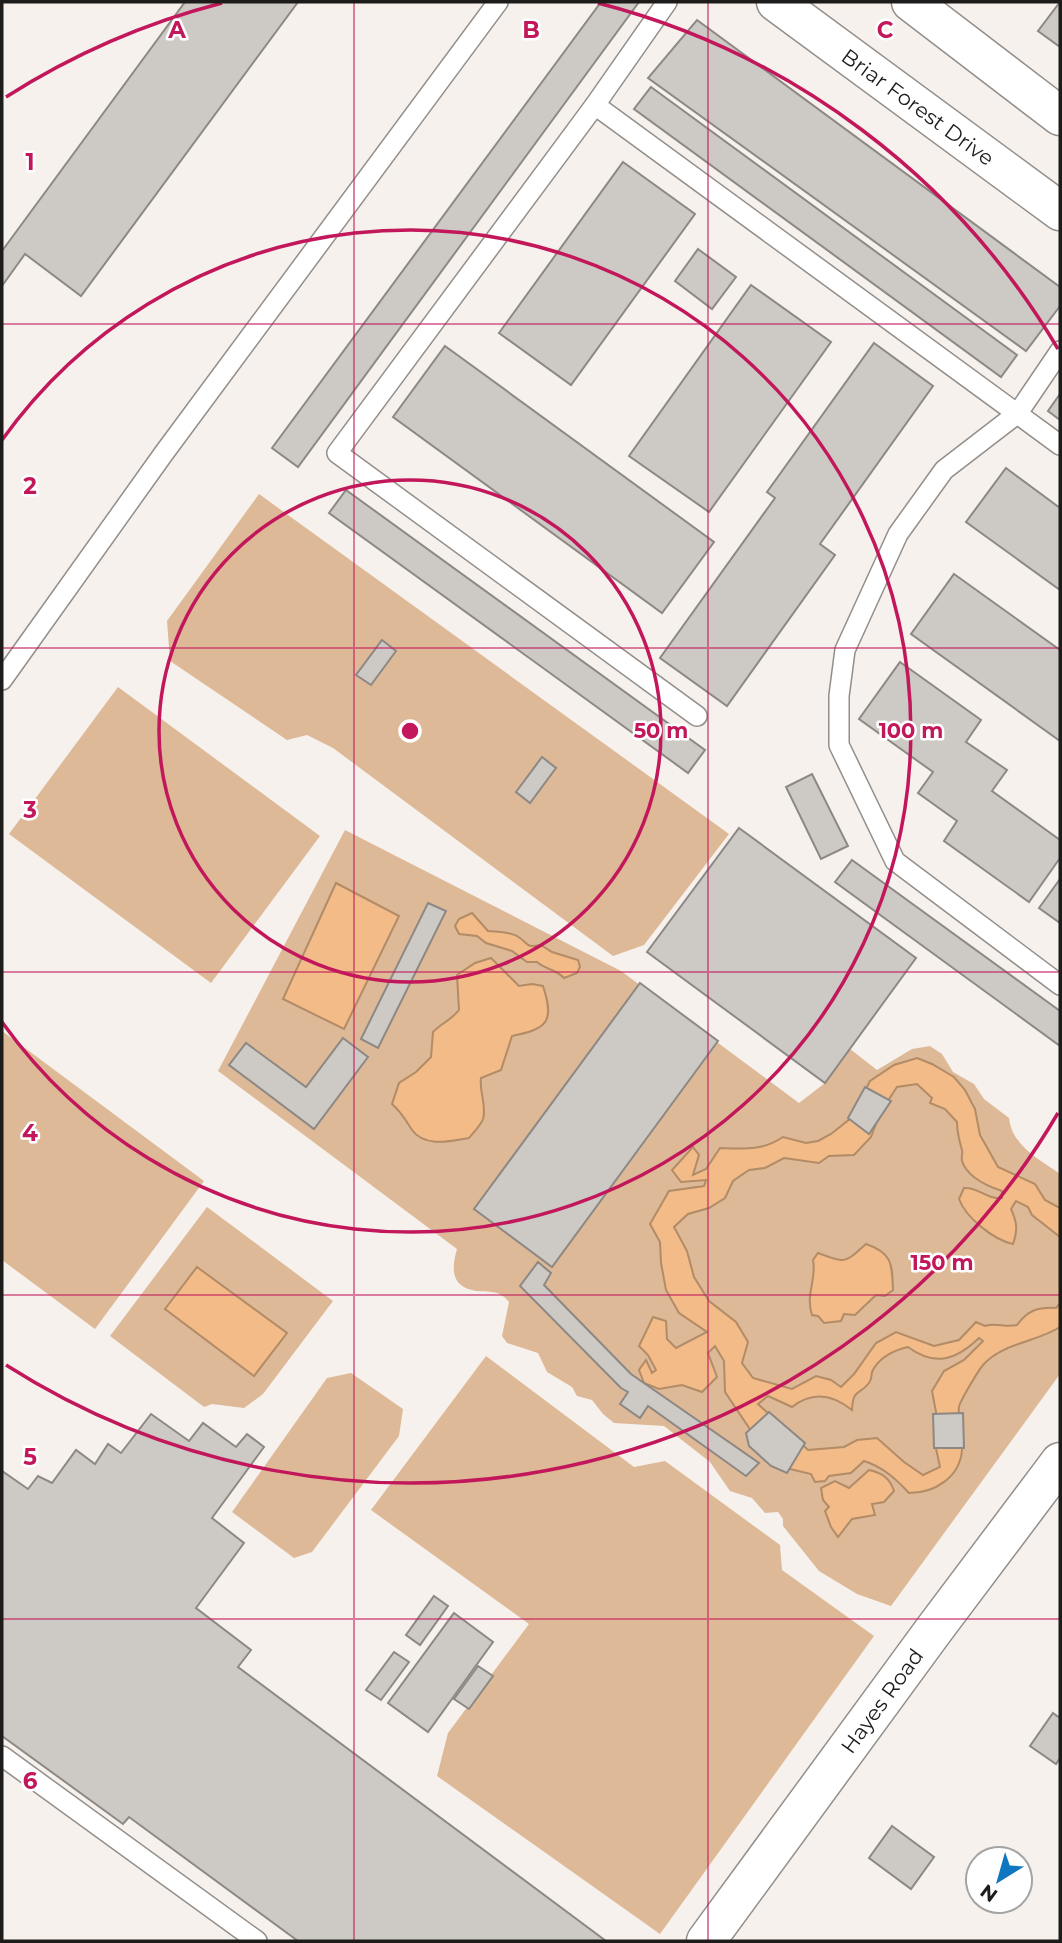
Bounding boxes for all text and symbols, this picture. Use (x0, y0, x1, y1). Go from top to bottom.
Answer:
text: A (167, 16, 186, 44)
text: B (522, 16, 540, 44)
text: C (877, 16, 894, 44)
street label: Briar Forest Drive (837, 43, 999, 171)
text: 1 (25, 148, 35, 176)
text: 2 (23, 472, 37, 500)
text: 50 m (634, 718, 688, 743)
text: 100 m (879, 718, 943, 743)
centre of rings (398, 719, 422, 743)
text: 3 (22, 796, 37, 824)
text: 4 (22, 1119, 38, 1147)
text: 150 m (911, 1250, 973, 1275)
text: 5 (23, 1443, 37, 1471)
street label: Hayes Road (836, 1644, 928, 1758)
text: 6 (23, 1767, 38, 1795)
north arrow (964, 1845, 1034, 1915)
text: N (976, 1879, 1002, 1907)

